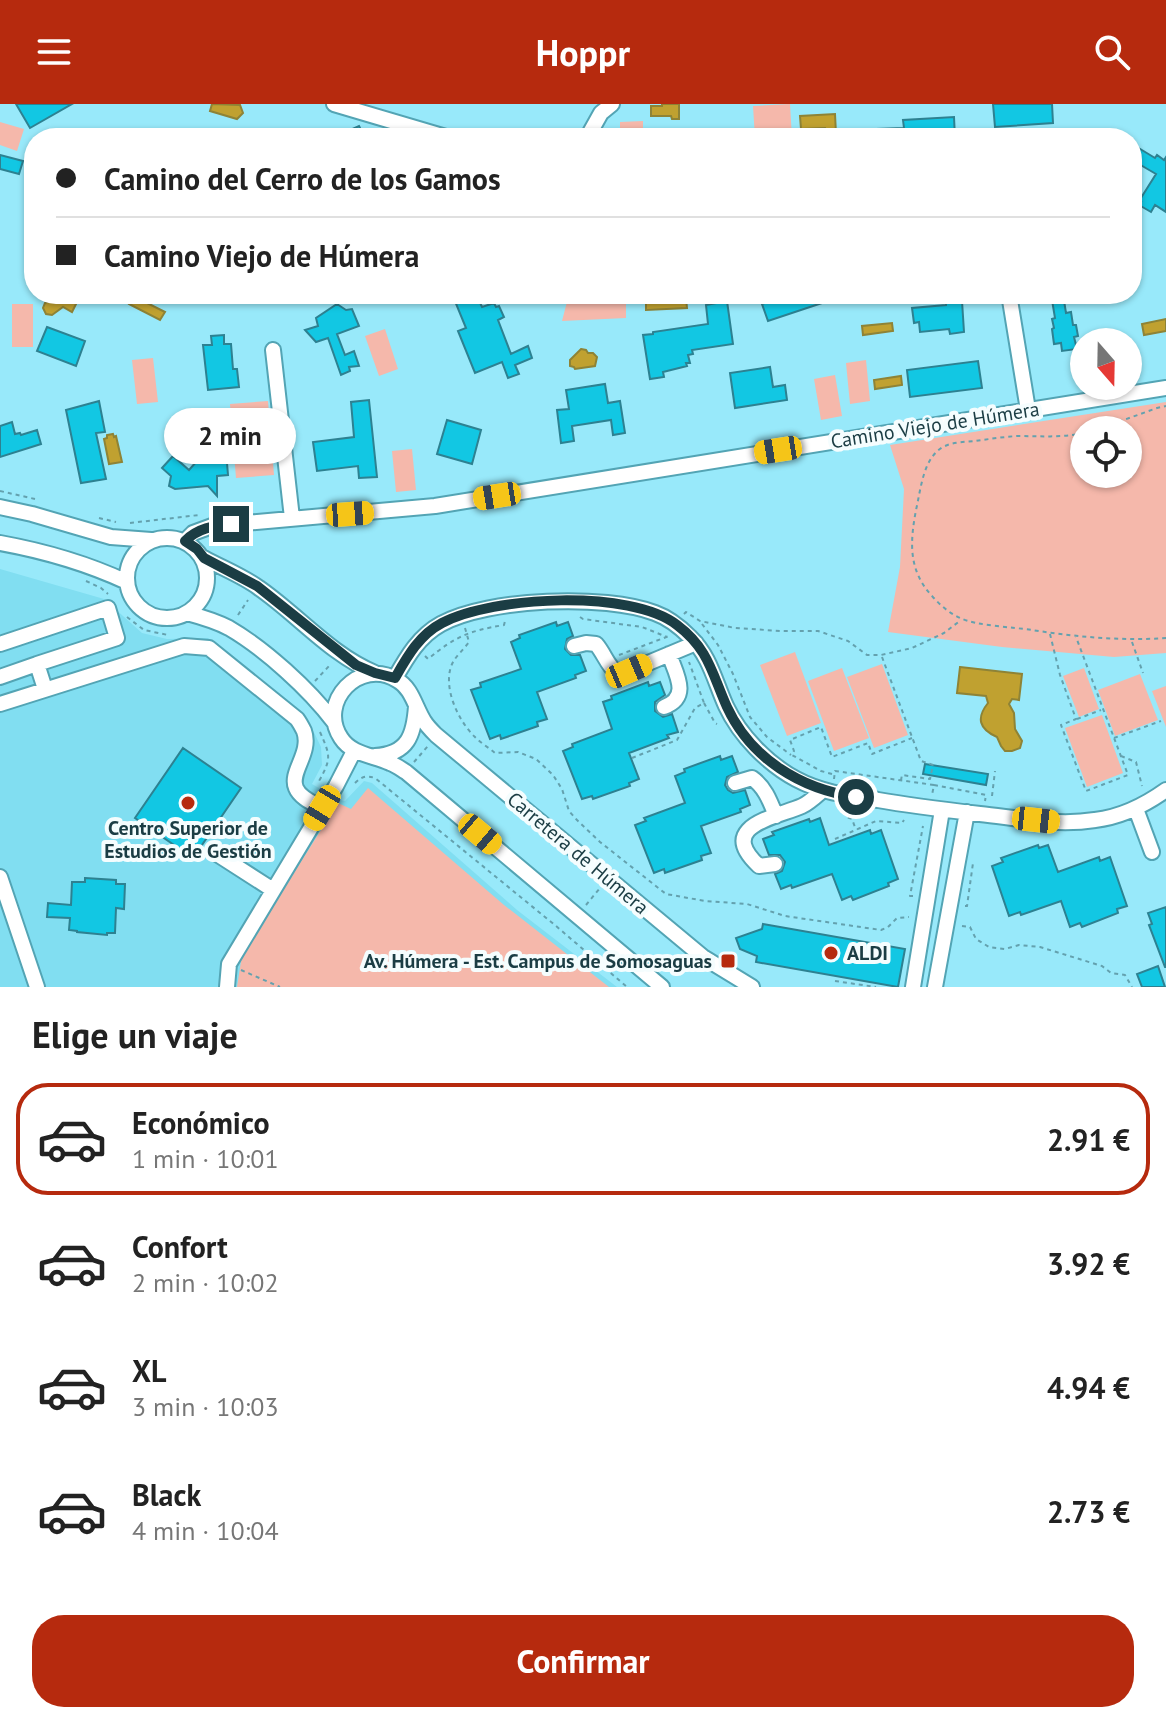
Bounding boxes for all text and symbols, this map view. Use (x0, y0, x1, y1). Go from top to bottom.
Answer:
text: Hoppr (536, 29, 630, 76)
icon: menu (32, 30, 76, 74)
icon: search (1090, 30, 1134, 74)
text: Camino del Cerro de los Gamos (104, 159, 501, 198)
text: Camino Viejo de Húmera (104, 236, 419, 275)
north arrow (1070, 328, 1142, 400)
map controls (1070, 328, 1142, 488)
street label: Camino Viejo de Húmera (829, 396, 1041, 454)
callout: 2 min (165, 408, 297, 464)
button: locate (1070, 416, 1142, 488)
text: 2 min (198, 419, 262, 452)
car (752, 434, 804, 466)
car (471, 480, 523, 512)
car (325, 500, 375, 528)
route end (213, 506, 249, 542)
car (602, 651, 656, 691)
route start (838, 779, 874, 815)
car (299, 781, 345, 835)
street label: Carretera de Húmera (502, 786, 654, 920)
marker: Centro Superior de Estudios de Gestión (179, 794, 197, 812)
car (1011, 806, 1061, 834)
car (454, 809, 506, 859)
place label: Centro Superior de Estudios de Gestión (104, 815, 272, 864)
place label: ALDI (847, 940, 888, 966)
marker: ALDI (822, 944, 840, 962)
place label: Av. Húmera - Est. Campus de Somosaguas (364, 948, 712, 974)
marker: Av. Húmera - Est. Campus de Somosaguas (719, 952, 737, 970)
text: Elige un viaje (32, 1011, 238, 1058)
icon: car (36, 1103, 108, 1175)
text: Económico (132, 1103, 270, 1142)
text: 2.91 € (1047, 1120, 1130, 1159)
text: 1 min · 10:01 (132, 1142, 279, 1175)
icon: car (36, 1227, 108, 1299)
text: Confort (132, 1227, 228, 1266)
text: 3.92 € (1047, 1244, 1130, 1283)
text: 2 min · 10:02 (132, 1266, 279, 1299)
icon: car (36, 1351, 108, 1423)
text: XL (132, 1351, 166, 1390)
text: 4.94 € (1047, 1368, 1130, 1407)
text: 3 min · 10:03 (132, 1390, 279, 1423)
icon: car (36, 1475, 108, 1547)
text: Black (132, 1475, 201, 1514)
text: 2.73 € (1047, 1492, 1130, 1531)
text: 4 min · 10:04 (132, 1514, 279, 1547)
button: Confirmar (32, 1615, 1134, 1707)

